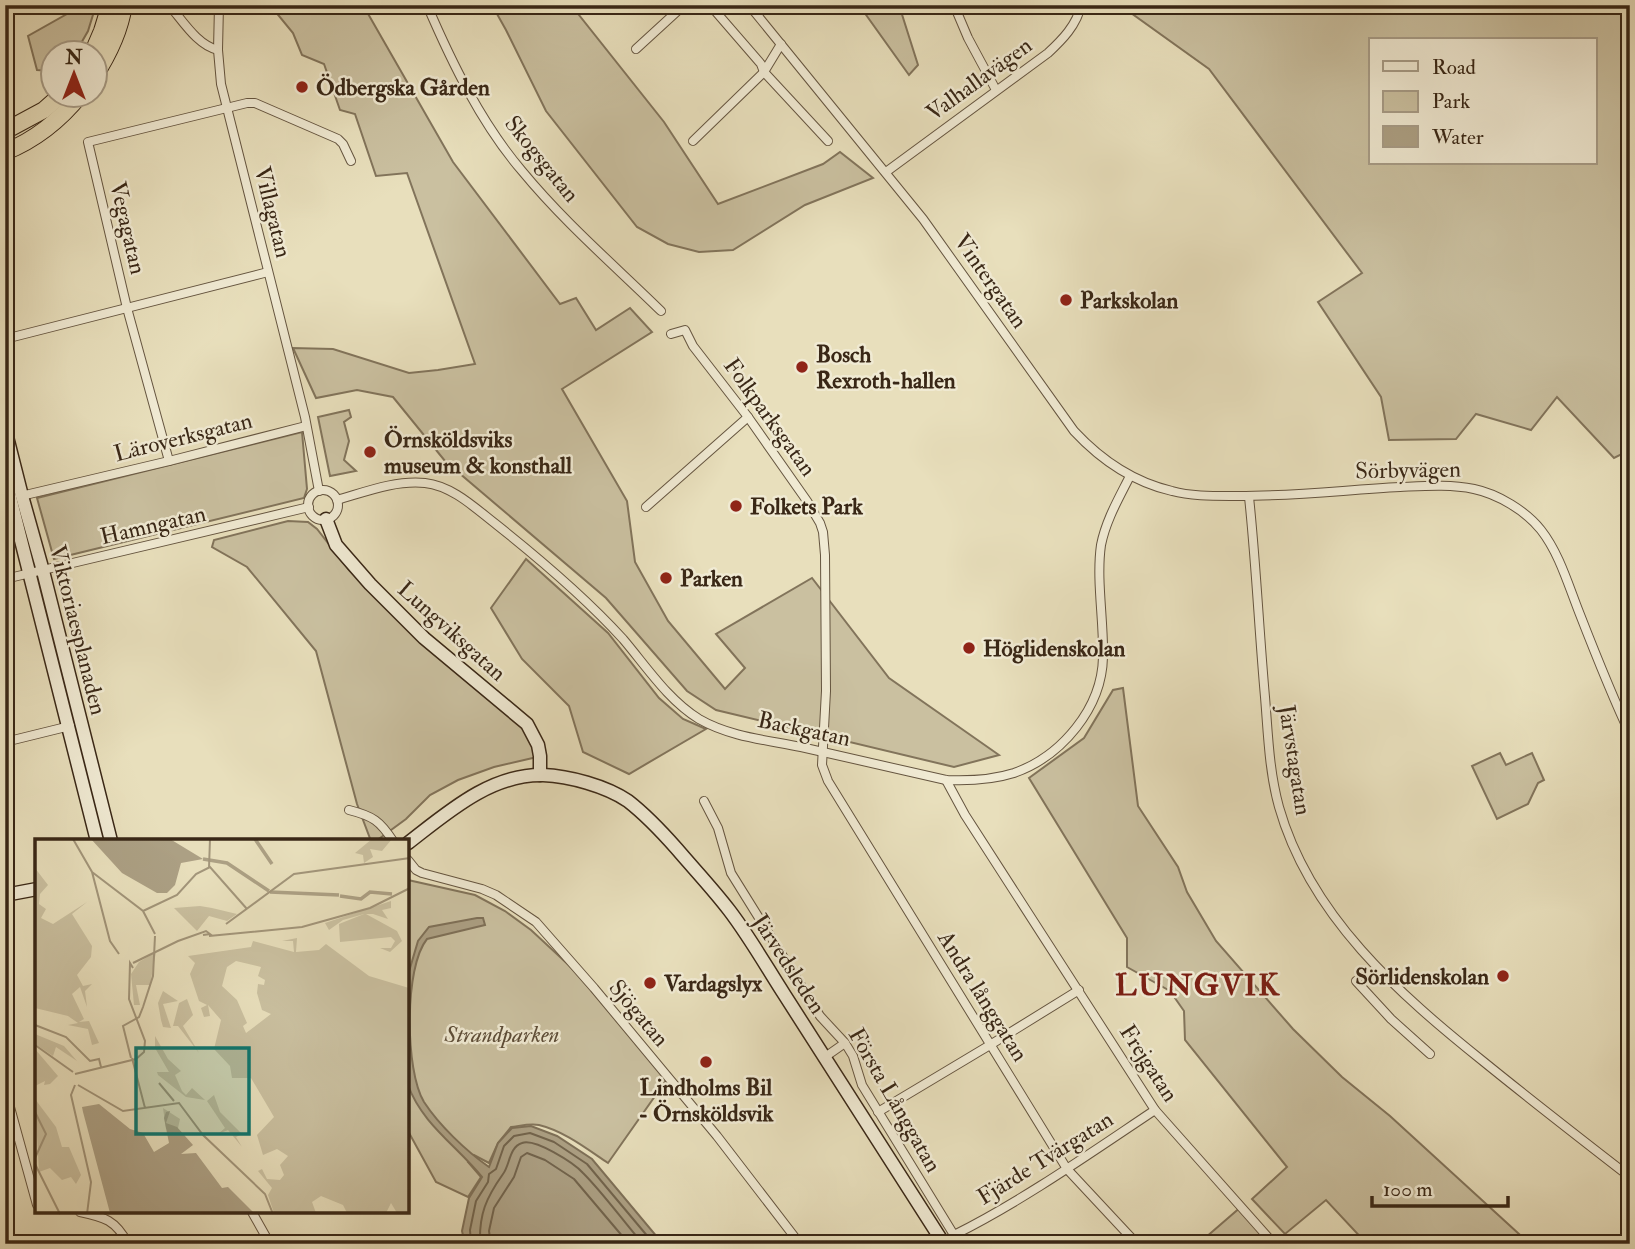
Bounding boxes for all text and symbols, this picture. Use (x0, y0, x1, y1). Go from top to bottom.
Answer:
street label: Valhallavägen (920, 31, 1038, 127)
north arrow (38, 38, 108, 108)
legend (1369, 38, 1596, 164)
text: N (64, 46, 83, 70)
text: Road (1432, 54, 1477, 81)
place label: Ödbergska Gården (316, 73, 490, 103)
marker: Ödbergska Gården (294, 79, 310, 95)
text: Park (1432, 88, 1470, 115)
street label: Skogsgatan (498, 110, 586, 208)
text: Water (1431, 124, 1484, 151)
street label: Villagatan (248, 163, 298, 261)
street label: Vegagatan (103, 179, 153, 277)
street label: Vintergatan (948, 228, 1034, 334)
place label: Parkskolan (1080, 286, 1178, 315)
marker: Parkskolan (1058, 292, 1074, 308)
place label: Bosch Rexroth-hallen (816, 340, 956, 395)
street label: Folkparksgatan (717, 352, 823, 483)
marker: Bosch Rexroth-hallen (794, 359, 810, 375)
street label: Läroverksgatan (111, 406, 255, 468)
place label: Örnsköldsviks museum & konsthall (384, 425, 573, 480)
marker: Örnsköldsviks museum & konsthall (362, 444, 378, 460)
street label: Sörbyvägen (1355, 455, 1461, 485)
place label: Folkets Park (750, 492, 864, 521)
marker: Folkets Park (728, 498, 744, 514)
street label: Hamngatan (97, 499, 209, 551)
street label: Viktoriaesplanaden (42, 542, 113, 718)
place label: Parken (680, 564, 743, 593)
marker: Parken (658, 570, 674, 586)
street label: Lungviksgatan (392, 575, 512, 688)
place label: Höglidenskolan (983, 634, 1125, 664)
marker: Höglidenskolan (961, 640, 977, 656)
street label: Järvstagatan (1272, 702, 1318, 817)
street label: Backgatan (755, 705, 853, 753)
inset map (35, 839, 410, 1214)
street label: Järvedsleden (745, 908, 832, 1020)
street label: Andra långgatan (931, 924, 1035, 1067)
place label: Sörlidenskolan (1355, 962, 1489, 991)
district label: LUNGVIK (1115, 967, 1281, 1004)
marker: Sörlidenskolan (1495, 968, 1511, 984)
place label: Vardagslyx (663, 969, 763, 999)
street label: Sjögatan (603, 974, 676, 1053)
marker: Vardagslyx (642, 975, 658, 991)
street label: Frejgatan (1113, 1019, 1185, 1107)
park label: Strandparken (444, 1020, 560, 1049)
street label: Första Långgatan (842, 1023, 948, 1178)
marker: Lindholms Bil - Örnsköldsvik (698, 1054, 714, 1070)
place label: Lindholms Bil - Örnsköldsvik (638, 1073, 775, 1128)
street label: Fjärde Tvärgatan (971, 1104, 1119, 1211)
scale bar (1372, 1165, 1509, 1209)
text: 100 m (1383, 1176, 1433, 1203)

